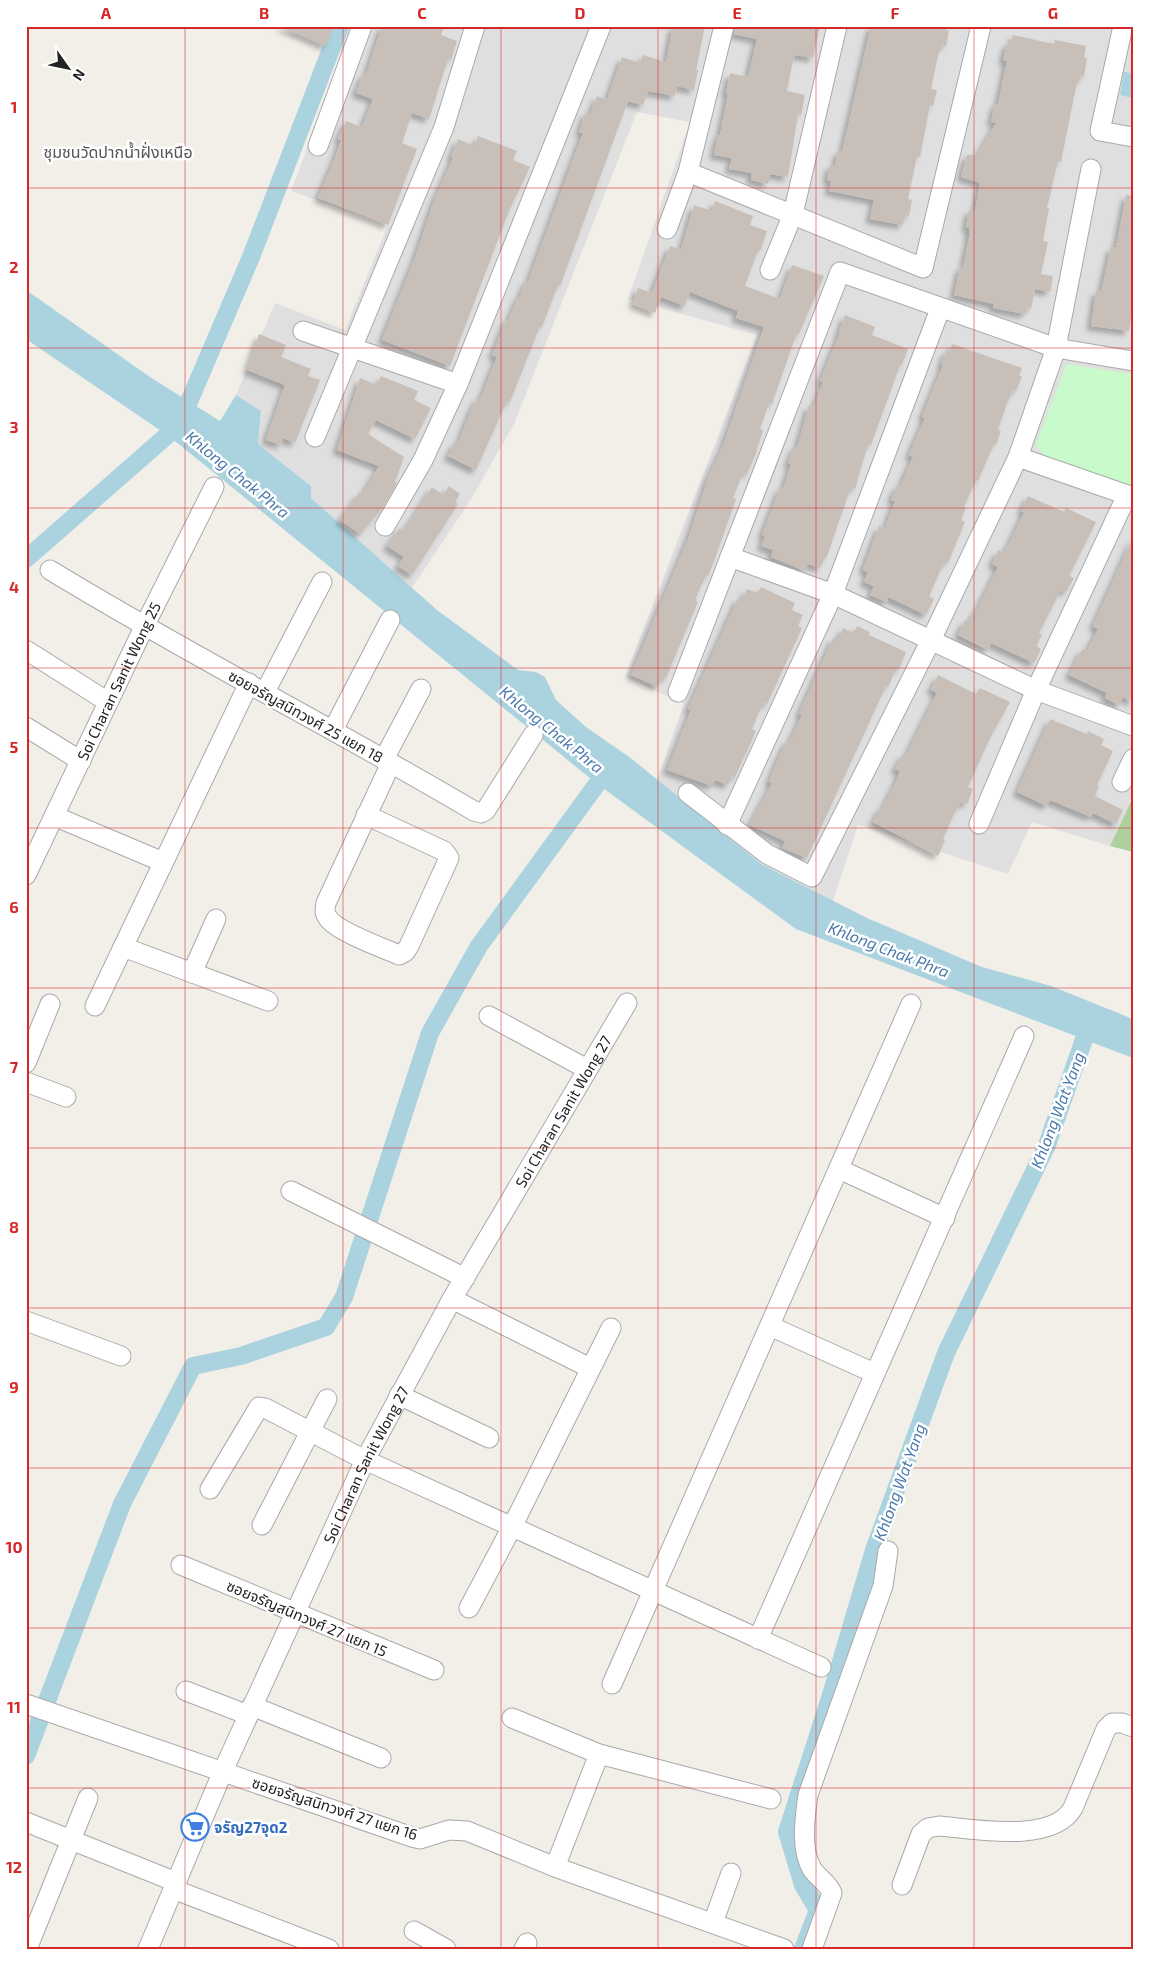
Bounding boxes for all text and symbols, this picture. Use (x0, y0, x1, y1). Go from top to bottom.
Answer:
text: A (101, 3, 112, 22)
text: B (259, 3, 269, 22)
text: C (417, 3, 427, 22)
text: D (575, 3, 586, 22)
text: E (732, 3, 742, 22)
text: F (891, 3, 900, 22)
text: G (1048, 3, 1058, 22)
north arrow (42, 42, 92, 92)
text: N (69, 66, 89, 84)
text: 1 (11, 97, 17, 116)
district label: ชุมชนวัดปากน้ำฝั่งเหนือ (43, 141, 193, 162)
text: 2 (9, 257, 19, 276)
text: 3 (9, 417, 19, 436)
water label: Khlong Chak Phra (182, 426, 294, 522)
text: 4 (9, 577, 19, 596)
street label: Soi Charan Sanit Wong 25 (73, 599, 164, 763)
street label: ซอยจรัญสนิทวงศ์ 25 แยก 18 (225, 666, 387, 766)
water label: Khlong Chak Phra (496, 681, 608, 777)
text: 5 (10, 737, 19, 756)
text: 6 (9, 897, 19, 916)
water label: Khlong Chak Phra (826, 917, 952, 981)
street label: Soi Charan Sanit Wong 27 (511, 1032, 615, 1190)
water label: Khlong Wat Yang (1026, 1049, 1088, 1171)
text: 7 (10, 1057, 19, 1076)
text: 8 (9, 1217, 19, 1236)
text: 9 (9, 1377, 19, 1396)
street label: Soi Charan Sanit Wong 27 (319, 1383, 412, 1546)
water label: Khlong Wat Yang (869, 1421, 929, 1543)
text: 10 (5, 1537, 23, 1556)
street label: ซอยจรัญสนิทวงศ์ 27 แยก 15 (224, 1576, 390, 1660)
text: 11 (7, 1697, 21, 1716)
street label: ซอยจรัญสนิทวงศ์ 27 แยก 16 (250, 1773, 420, 1843)
supermarket icon: จรัญ27จุด2 (180, 1812, 210, 1842)
place label: จรัญ27จุด2 (214, 1818, 288, 1837)
text: 12 (6, 1857, 22, 1876)

